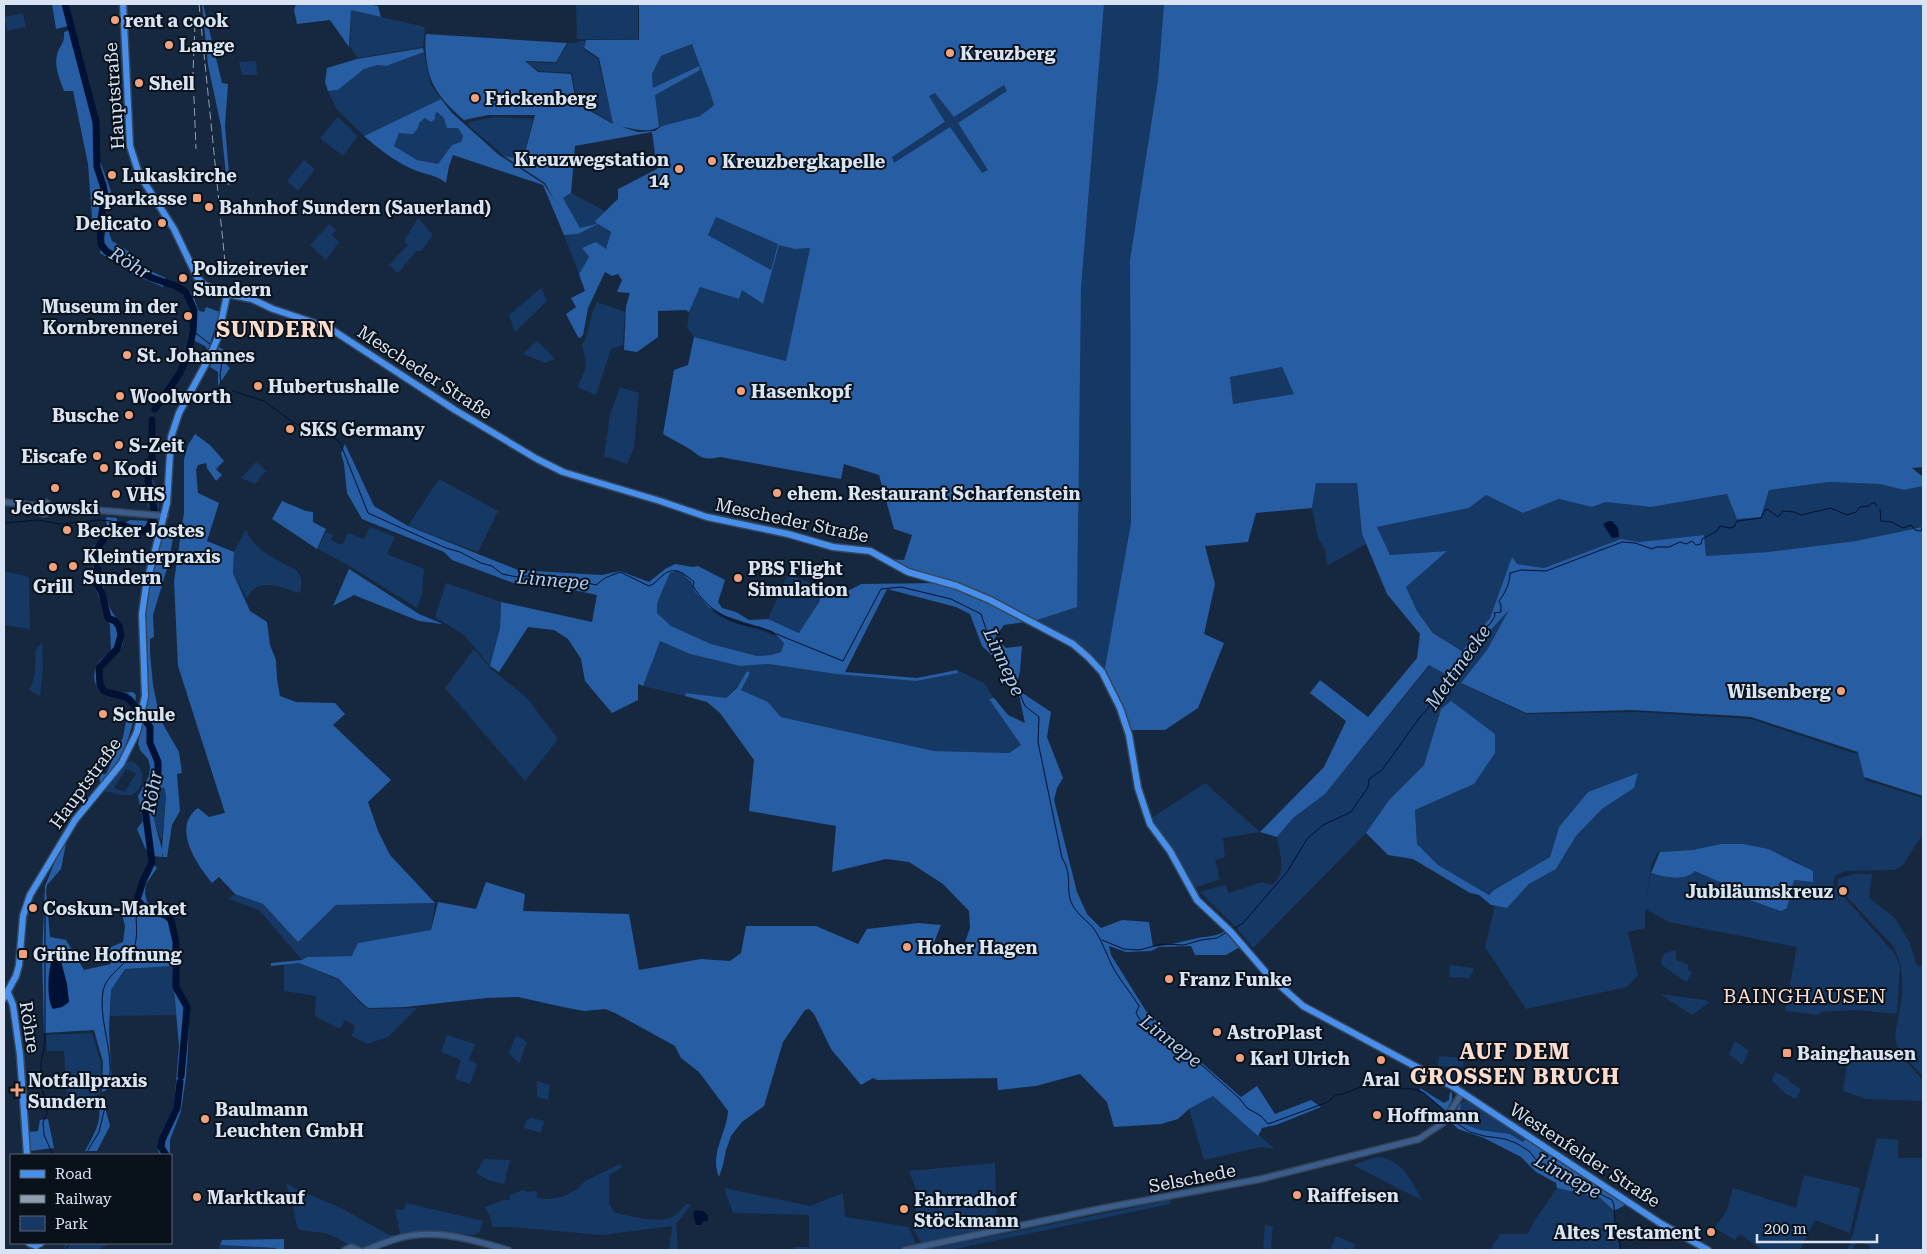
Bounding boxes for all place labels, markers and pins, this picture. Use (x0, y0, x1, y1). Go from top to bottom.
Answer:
place label: rent a cook (125, 10, 229, 31)
marker: rent a cook (109, 14, 121, 26)
place label: Lange (179, 35, 235, 56)
marker: Lange (163, 39, 175, 51)
place label: Kreuzberg (960, 43, 1057, 64)
marker: Kreuzberg (944, 47, 956, 59)
place label: Shell (149, 73, 195, 94)
marker: Shell (133, 77, 145, 89)
place label: Frickenberg (485, 88, 598, 109)
marker: Frickenberg (469, 92, 481, 104)
place label: Kreuzwegstation 14 (514, 149, 669, 191)
place label: Kreuzbergkapelle (722, 151, 886, 172)
marker: Kreuzbergkapelle (706, 155, 718, 167)
marker: Kreuzwegstation 14 (673, 163, 685, 175)
place label: Lukaskirche (122, 165, 237, 186)
marker: Lukaskirche (106, 169, 118, 181)
place label: Sparkasse (93, 188, 187, 209)
marker: Sparkasse (191, 192, 203, 204)
place label: Bahnhof Sundern (Sauerland) (219, 197, 491, 218)
marker: Bahnhof Sundern (Sauerland) (203, 201, 215, 213)
place label: Delicato (75, 213, 152, 234)
marker: Delicato (156, 217, 168, 229)
place label: Polizeirevier Sundern (193, 258, 308, 300)
marker: Polizeirevier Sundern (177, 272, 189, 284)
place label: Museum in der Kornbrennerei (42, 296, 178, 338)
marker: Museum in der Kornbrennerei (182, 310, 194, 322)
place label: St. Johannes (137, 345, 255, 366)
marker: St. Johannes (121, 349, 133, 361)
place label: Hubertushalle (268, 376, 400, 397)
marker: Hubertushalle (252, 380, 264, 392)
place label: Hasenkopf (751, 381, 853, 402)
marker: Hasenkopf (735, 385, 747, 397)
place label: Woolworth (130, 386, 231, 407)
marker: Woolworth (114, 390, 126, 402)
place label: Busche (52, 405, 119, 426)
marker: Busche (123, 409, 135, 421)
place label: SKS Germany (300, 419, 425, 440)
marker: SKS Germany (284, 423, 296, 435)
place label: S-Zeit (129, 435, 184, 456)
marker: S-Zeit (113, 439, 125, 451)
place label: Eiscafe (21, 446, 87, 467)
marker: Eiscafe (91, 450, 103, 462)
place label: Kodi (114, 458, 157, 479)
marker: Kodi (98, 462, 110, 474)
marker: Jedowski (49, 482, 61, 494)
place label: ehem. Restaurant Scharfenstein (787, 483, 1080, 504)
place label: VHS (126, 484, 165, 505)
marker: ehem. Restaurant Scharfenstein (771, 487, 783, 499)
marker: VHS (110, 488, 122, 500)
place label: Jedowski (11, 497, 99, 518)
place label: Becker Jostes (77, 520, 204, 541)
marker: Becker Jostes (61, 524, 73, 536)
place label: Kleintierpraxis Sundern (83, 546, 221, 588)
place label: PBS Flight Simulation (748, 558, 848, 600)
marker: Kleintierpraxis Sundern (67, 560, 79, 572)
marker: Grill (47, 561, 59, 573)
marker: PBS Flight Simulation (732, 572, 744, 584)
place label: Grill (33, 576, 73, 597)
place label: Wilsenberg (1727, 681, 1832, 702)
marker: Wilsenberg (1835, 685, 1847, 697)
place label: Schule (113, 704, 176, 725)
marker: Schule (97, 708, 109, 720)
place label: Jubiläumskreuz (1685, 881, 1833, 902)
marker: Jubiläumskreuz (1837, 885, 1849, 897)
place label: Coskun-Market (43, 898, 187, 919)
marker: Coskun-Market (27, 902, 39, 914)
place label: Hoher Hagen (917, 937, 1038, 958)
marker: Hoher Hagen (901, 941, 913, 953)
place label: Grüne Hoffnung (33, 944, 182, 965)
marker: Grüne Hoffnung (17, 948, 29, 960)
place label: Franz Funke (1179, 969, 1292, 990)
marker: Franz Funke (1163, 973, 1175, 985)
place label: AstroPlast (1227, 1022, 1322, 1043)
marker: AstroPlast (1211, 1026, 1223, 1038)
place label: Bainghausen (1797, 1043, 1916, 1064)
marker: Bainghausen (1781, 1047, 1793, 1059)
place label: Karl Ulrich (1250, 1048, 1350, 1069)
marker: Karl Ulrich (1234, 1052, 1246, 1064)
marker: Aral (1375, 1054, 1387, 1066)
place label: Aral (1362, 1069, 1400, 1090)
place label: Notfallpraxis Sundern (28, 1070, 147, 1112)
marker: Notfallpraxis Sundern (10, 1083, 24, 1097)
place label: Baulmann Leuchten GmbH (215, 1099, 364, 1141)
place label: Hoffmann (1387, 1105, 1479, 1126)
marker: Hoffmann (1371, 1109, 1383, 1121)
marker: Baulmann Leuchten GmbH (199, 1113, 211, 1125)
place label: Raiffeisen (1307, 1185, 1399, 1206)
place label: Marktkauf (207, 1187, 306, 1208)
place label: Fahrradhof Stöckmann (914, 1189, 1019, 1231)
marker: Raiffeisen (1291, 1189, 1303, 1201)
marker: Marktkauf (191, 1191, 203, 1203)
marker: Fahrradhof Stöckmann (898, 1203, 910, 1215)
place label: Altes Testament (1554, 1222, 1701, 1243)
marker: Altes Testament (1705, 1226, 1717, 1238)

